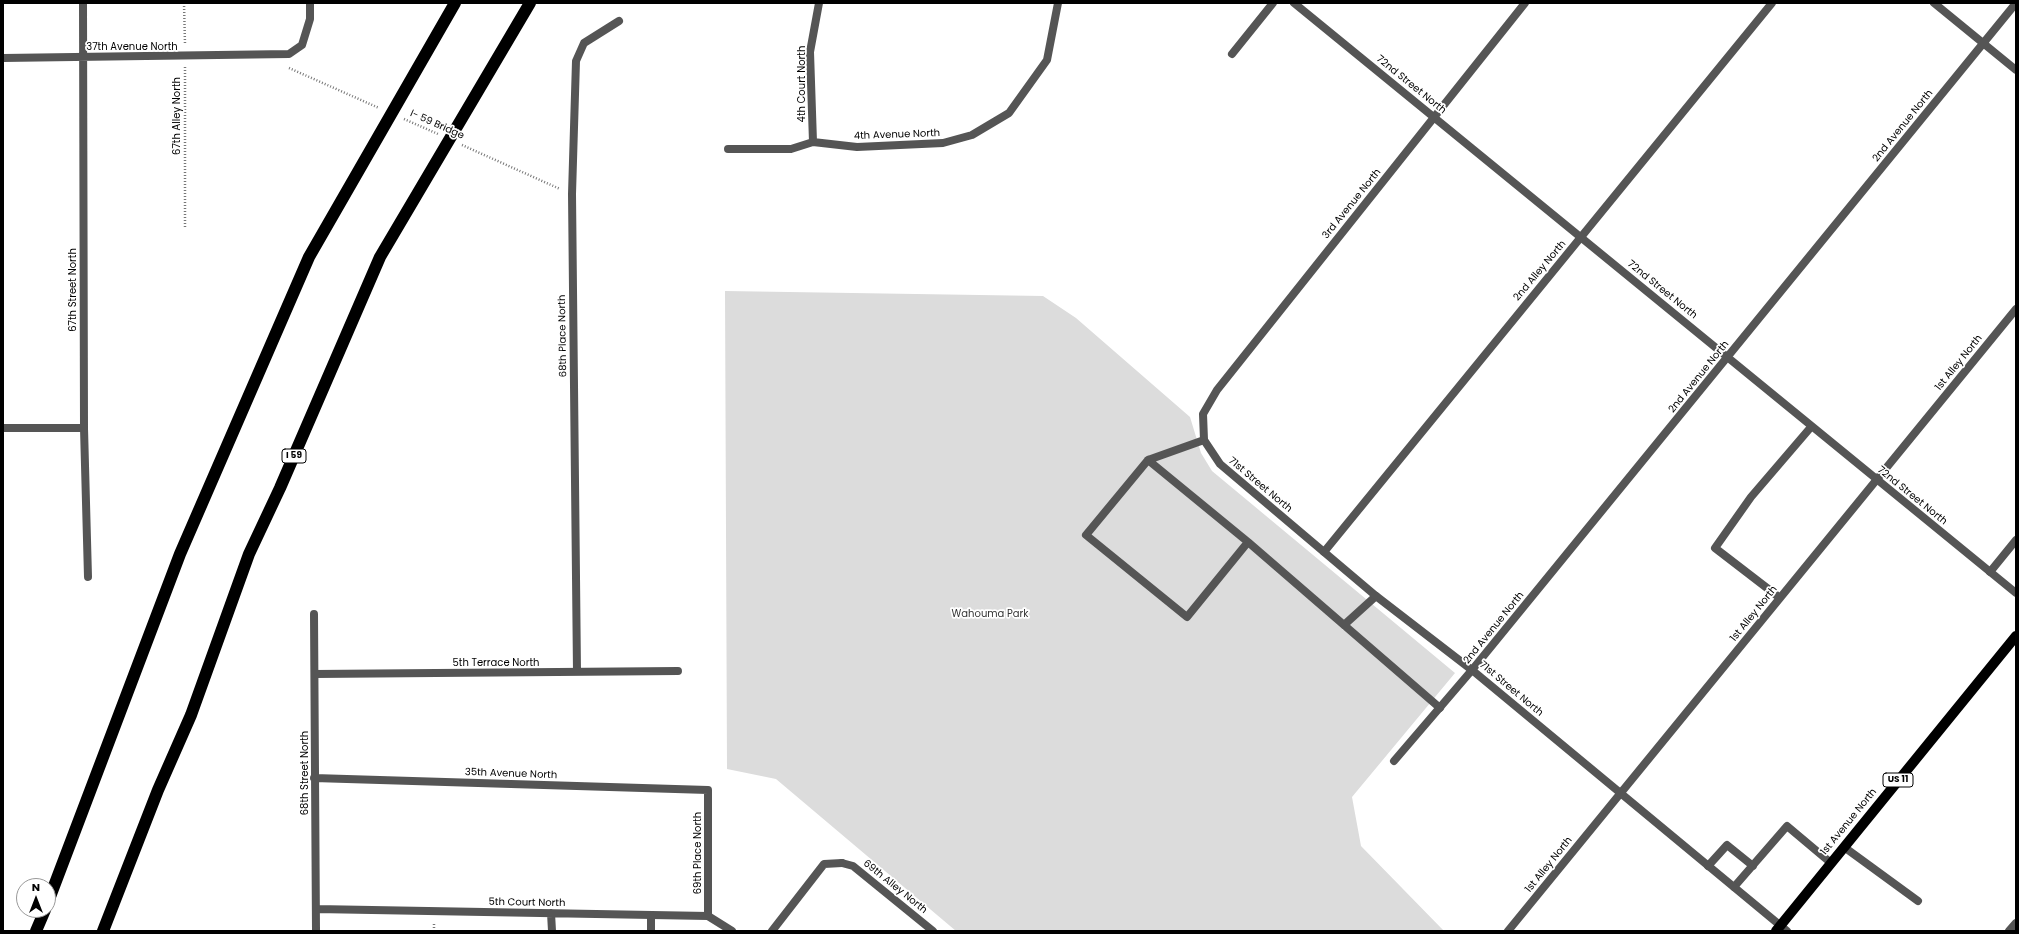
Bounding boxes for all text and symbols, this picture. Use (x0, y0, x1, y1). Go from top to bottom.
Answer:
street label: 37th Avenue North (86, 41, 178, 53)
street label: 4th Court North (796, 46, 808, 122)
street label: 72nd Street North (1374, 53, 1448, 117)
street label: 67th Alley North (171, 77, 183, 155)
street label: 2nd Avenue North (1870, 88, 1936, 164)
street label: I- 59 Bridge (408, 108, 466, 142)
street label: 4th Avenue North (854, 127, 940, 143)
street label: 3rd Avenue North (1320, 167, 1384, 241)
street label: 2nd Alley North (1511, 238, 1569, 304)
street label: 67th Street North (67, 248, 79, 332)
street label: 72nd Street North (1625, 258, 1699, 322)
street label: 68th Place North (556, 295, 570, 377)
street label: 1st Alley North (1933, 333, 1985, 393)
street label: 2nd Avenue North (1666, 339, 1732, 415)
road number: I 59 (282, 449, 306, 463)
street label: 71st Street North (1226, 455, 1294, 515)
street label: 72nd Street North (1875, 464, 1949, 528)
street label: 1st Alley North (1728, 584, 1780, 644)
street label: 2nd Avenue North (1461, 590, 1527, 666)
park label: Wahouma Park (952, 608, 1028, 620)
street label: 5th Terrace North (453, 657, 539, 669)
street label: 71st Street North (1477, 659, 1545, 719)
street label: 68th Street North (299, 731, 311, 815)
street label: 35th Avenue North (465, 766, 557, 782)
road number: US 11 (1883, 773, 1913, 787)
street label: 1st Avenue North (1818, 786, 1880, 858)
street label: 69th Place North (692, 812, 704, 894)
street label: 1st Alley North (1523, 835, 1575, 895)
street label: 69th Alley North (861, 858, 929, 916)
north arrow (16, 878, 56, 918)
text: N (32, 879, 40, 895)
street label: 5th Court North (489, 896, 565, 910)

